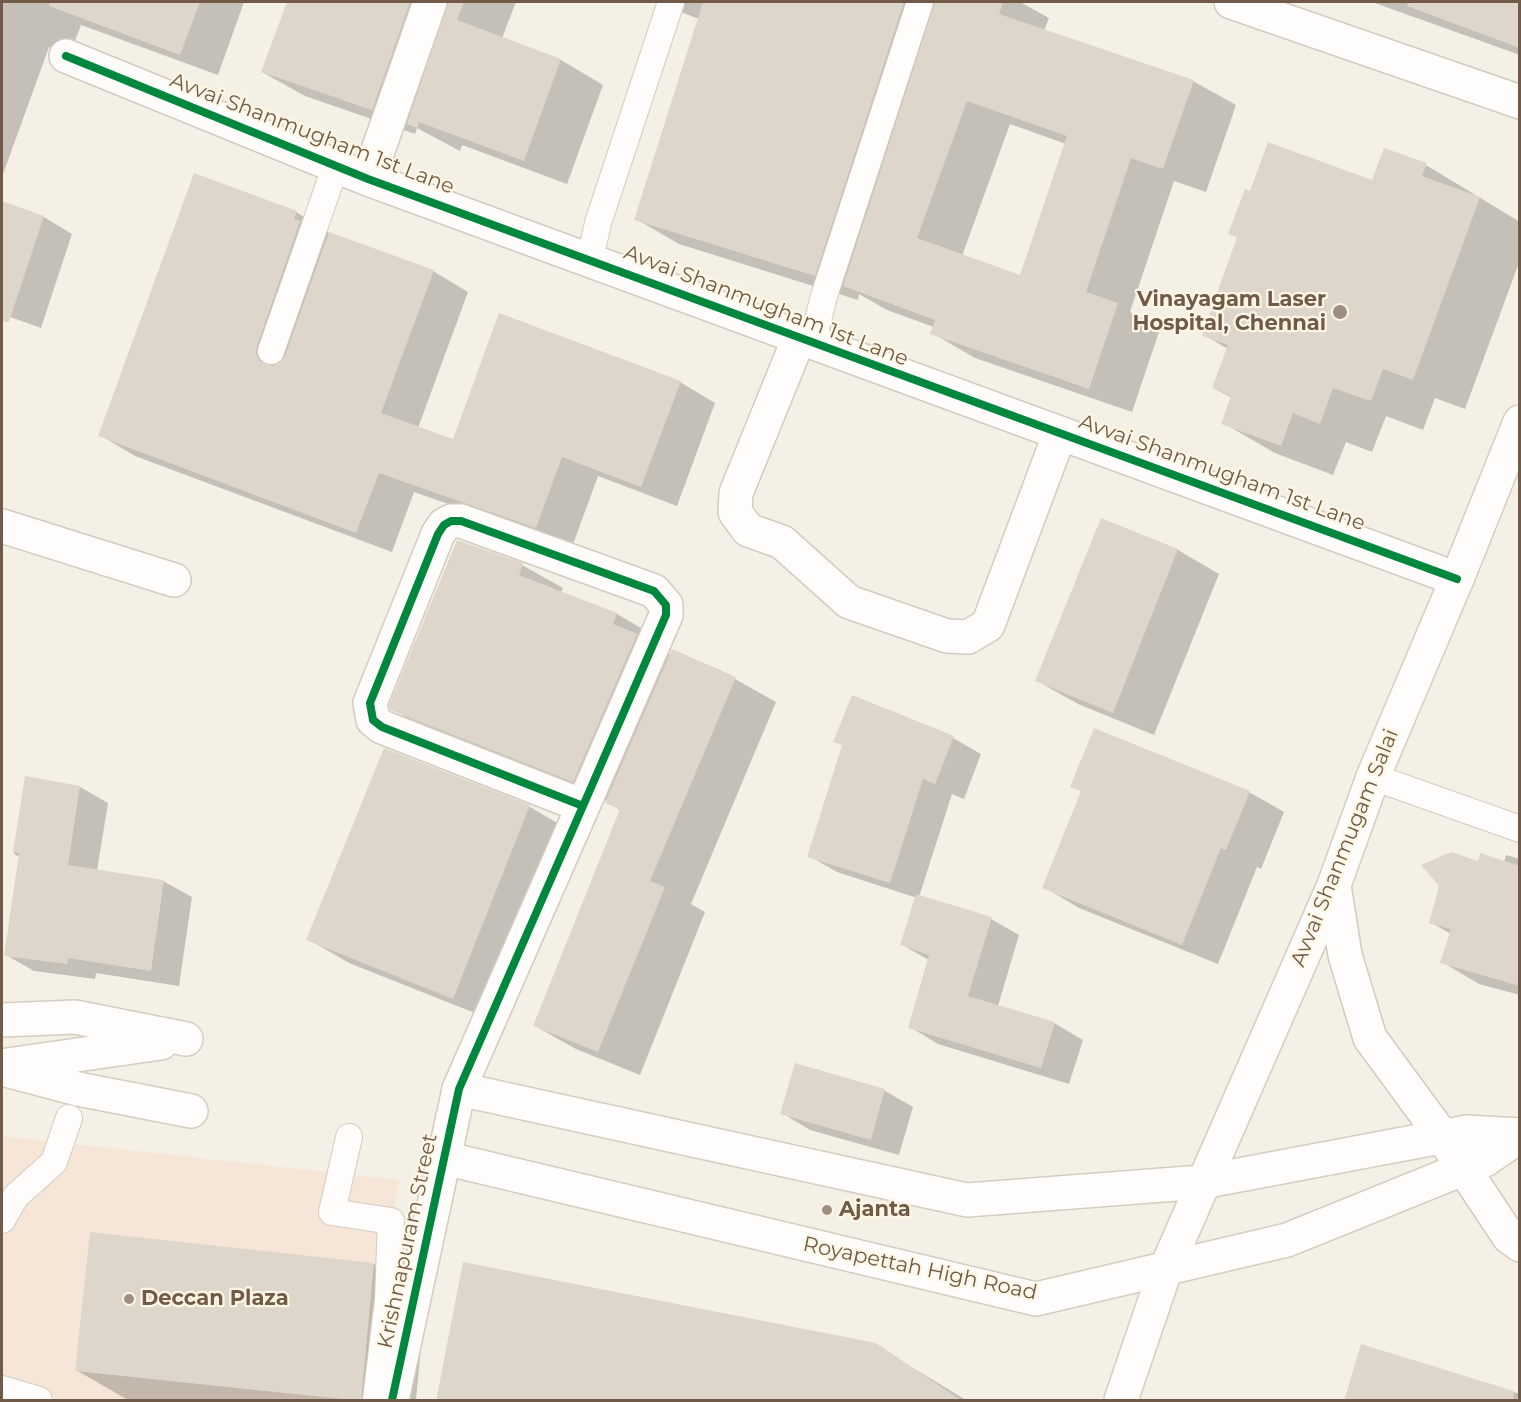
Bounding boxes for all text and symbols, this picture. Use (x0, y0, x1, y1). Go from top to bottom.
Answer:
street label: Avvai Shanmugham 1st Lane (166, 68, 458, 200)
street label: Avvai Shanmugham 1st Lane (620, 240, 912, 372)
place label: Vinayagam Laser Hospital, Chennai (1132, 287, 1326, 337)
marker: Vinayagam Laser Hospital, Chennai (1331, 303, 1349, 321)
street label: Avvai Shanmugham 1st Lane (1075, 409, 1369, 537)
street label: Avvai Shanmugam Salai (1286, 726, 1404, 970)
street label: Krishnapuram Street (373, 1131, 443, 1351)
place label: Ajanta (839, 1197, 911, 1223)
marker: Ajanta (820, 1203, 834, 1217)
street label: Royapettah High Road (801, 1232, 1039, 1306)
place label: Deccan Plaza (141, 1286, 289, 1312)
marker: Deccan Plaza (122, 1292, 136, 1306)

